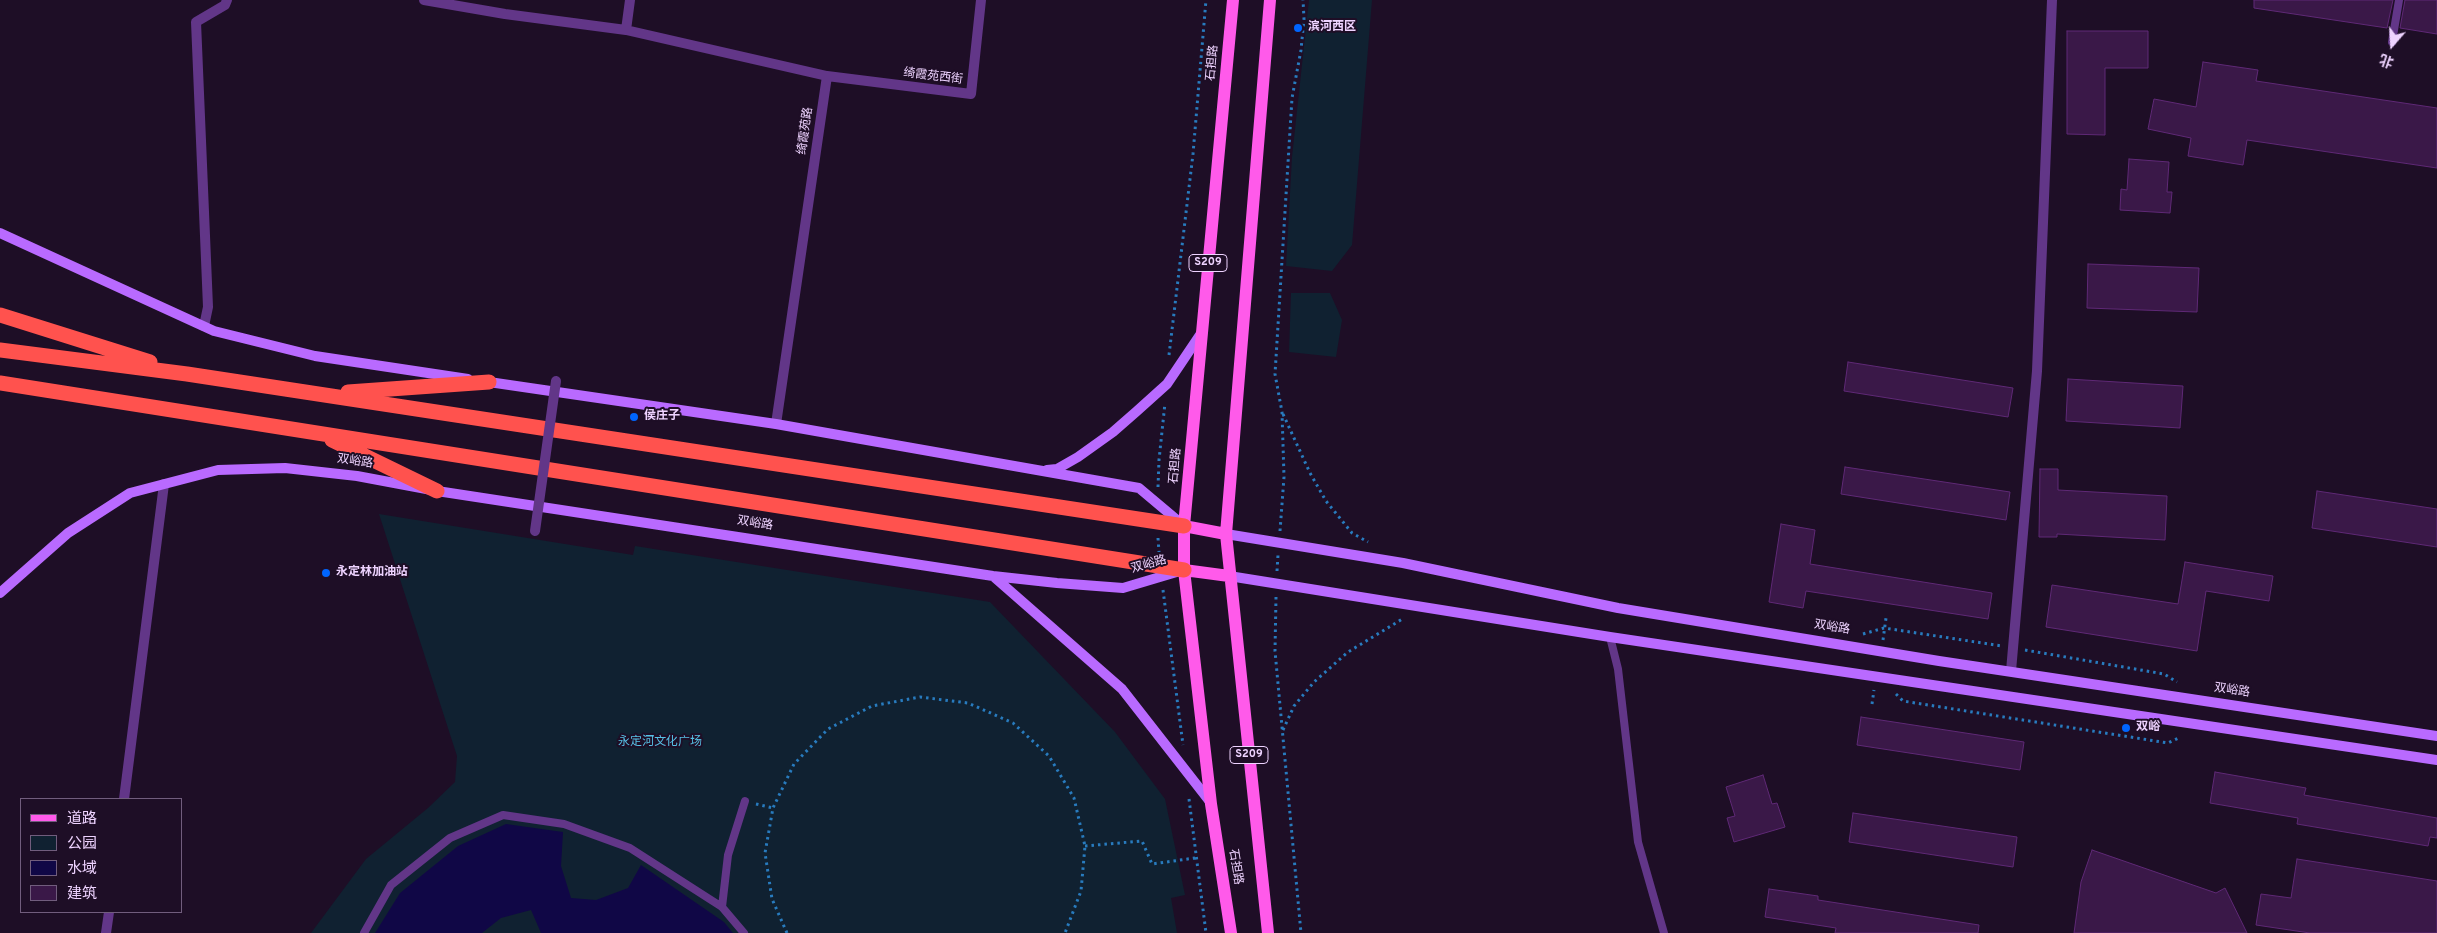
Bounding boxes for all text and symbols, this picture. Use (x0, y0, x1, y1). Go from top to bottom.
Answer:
north arrow (2367, 20, 2417, 70)
place label: 滨河西区 (1308, 21, 1356, 35)
marker: 滨河西区 (1292, 22, 1304, 34)
street label: 石担路 (1204, 44, 1222, 82)
text: 北 (2378, 49, 2396, 70)
street label: 绮霞苑西街 (902, 66, 964, 88)
street label: 绮霞苑路 (796, 106, 816, 156)
road number: S209 (1189, 254, 1227, 272)
place label: 侯庄子 (644, 410, 680, 424)
marker: 侯庄子 (628, 411, 640, 423)
street label: 石担路 (1167, 447, 1185, 485)
street label: 双峪路 (336, 452, 374, 472)
street label: 双峪路 (736, 514, 774, 534)
street label: 双峪路 (1130, 553, 1168, 577)
place label: 永定林加油站 (336, 566, 408, 580)
marker: 永定林加油站 (320, 567, 332, 579)
street label: 双峪路 (1813, 618, 1851, 638)
street label: 双峪路 (2213, 681, 2251, 701)
place label: 双峪 (2136, 721, 2160, 735)
marker: 双峪 (2120, 722, 2132, 734)
park label: 永定河文化广场 (618, 736, 702, 750)
road number: S209 (1230, 746, 1268, 764)
legend (20, 798, 182, 913)
text: 道路 (67, 810, 97, 829)
text: 公园 (67, 835, 97, 854)
street label: 石担路 (1225, 848, 1245, 886)
text: 水域 (67, 860, 97, 879)
text: 建筑 (67, 885, 97, 904)

